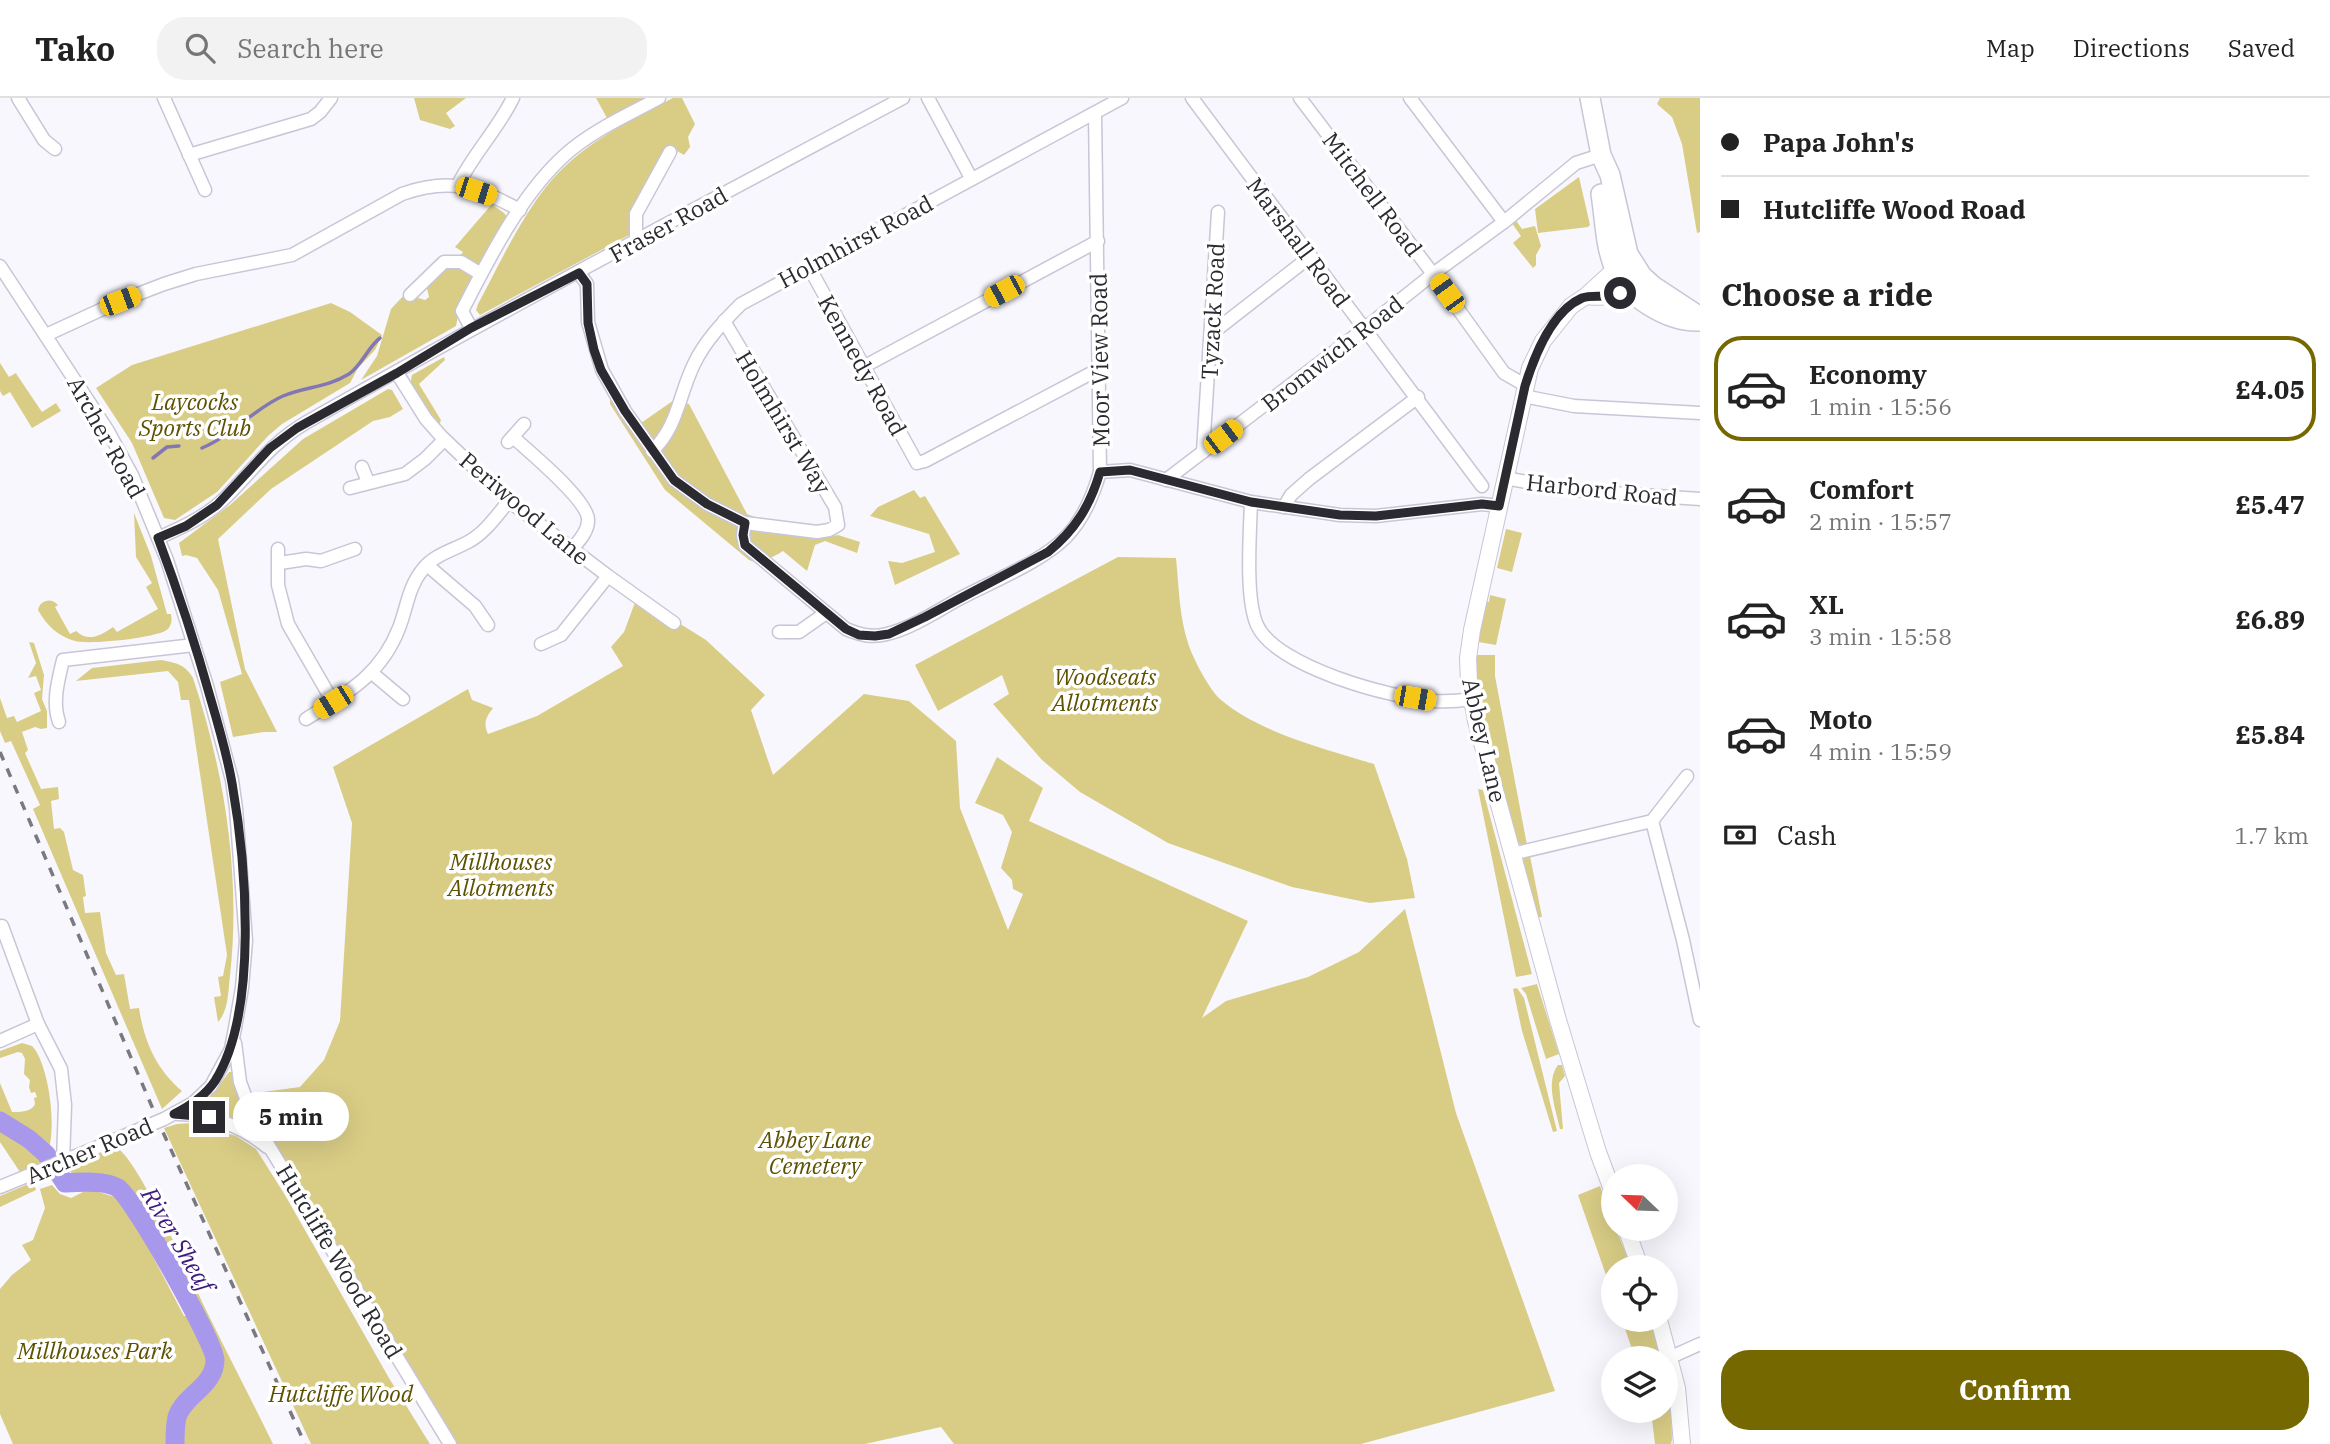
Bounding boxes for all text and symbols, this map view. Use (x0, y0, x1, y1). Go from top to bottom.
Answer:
search box (157, 17, 647, 80)
text: Tako (35, 27, 115, 70)
icon: search (181, 29, 219, 67)
text: Search here (237, 31, 384, 65)
text: Map (1986, 32, 2035, 64)
text: Directions (2073, 32, 2190, 64)
text: Saved (2228, 32, 2295, 64)
text: Papa John's (1763, 125, 1914, 159)
street label: Mitchell Road (1316, 126, 1430, 262)
street label: Marshall Road (1240, 171, 1358, 313)
car (453, 175, 500, 207)
street label: Fraser Road (604, 179, 732, 269)
street label: Holmhirst Road (772, 188, 938, 294)
text: Hutcliffe Wood Road (1763, 192, 2026, 226)
street label: Tyzack Road (1193, 242, 1231, 380)
car (1427, 270, 1468, 316)
car (981, 272, 1028, 310)
street label: Moor View Road (1082, 273, 1116, 447)
text: Choose a ride (1721, 273, 1933, 315)
route start (1604, 277, 1636, 309)
car (97, 284, 144, 318)
street label: Bromwich Road (1255, 288, 1409, 418)
street label: Kennedy Road (812, 289, 914, 441)
street label: Holmhirst Way (730, 345, 839, 500)
icon: car (1725, 357, 1788, 420)
text: Economy (1809, 357, 1927, 391)
street label: Archer Road (61, 371, 153, 503)
text: £4.05 (2235, 372, 2305, 406)
park label: Laycocks Sports Club (138, 386, 251, 442)
text: 1 min · 15:56 (1809, 391, 1952, 421)
car (1200, 416, 1247, 458)
street label: Periwood Lane (454, 445, 596, 571)
street label: Harbord Road (1525, 466, 1679, 512)
icon: car (1725, 472, 1788, 535)
text: Comfort (1809, 472, 1914, 506)
text: £5.47 (2235, 487, 2305, 521)
text: 2 min · 15:57 (1809, 506, 1952, 536)
icon: car (1725, 587, 1788, 650)
text: XL (1809, 587, 1844, 621)
text: £6.89 (2235, 602, 2305, 636)
text: 3 min · 15:58 (1809, 621, 1952, 651)
park label: Woodseats Allotments (1050, 661, 1159, 717)
street label: Abbey Lane (1456, 675, 1514, 805)
car (310, 682, 357, 722)
car (1393, 684, 1438, 712)
icon: car (1725, 702, 1788, 765)
text: Moto (1809, 702, 1872, 736)
text: £5.84 (2235, 717, 2305, 751)
text: 4 min · 15:59 (1809, 736, 1952, 766)
icon: cash (1721, 816, 1759, 854)
text: Cash (1777, 818, 1837, 852)
text: 1.7 km (2235, 820, 2309, 850)
park label: Millhouses Allotments (446, 846, 555, 902)
callout: 5 min (234, 1093, 349, 1142)
route end (193, 1101, 225, 1133)
text: 5 min (259, 1101, 323, 1131)
street label: Archer Road (21, 1110, 157, 1190)
park label: Abbey Lane Cemetery (757, 1124, 871, 1180)
street label: Hutcliffe Wood Road (270, 1158, 410, 1364)
north arrow (1601, 1164, 1678, 1241)
map controls (1601, 1164, 1678, 1423)
water label: River Sheaf (134, 1180, 224, 1301)
button: locate (1601, 1255, 1678, 1332)
park label: Millhouses Park (16, 1335, 174, 1365)
button: layers (1601, 1346, 1678, 1423)
button: Confirm (1721, 1350, 2309, 1430)
park label: Hutcliffe Wood (268, 1378, 414, 1408)

